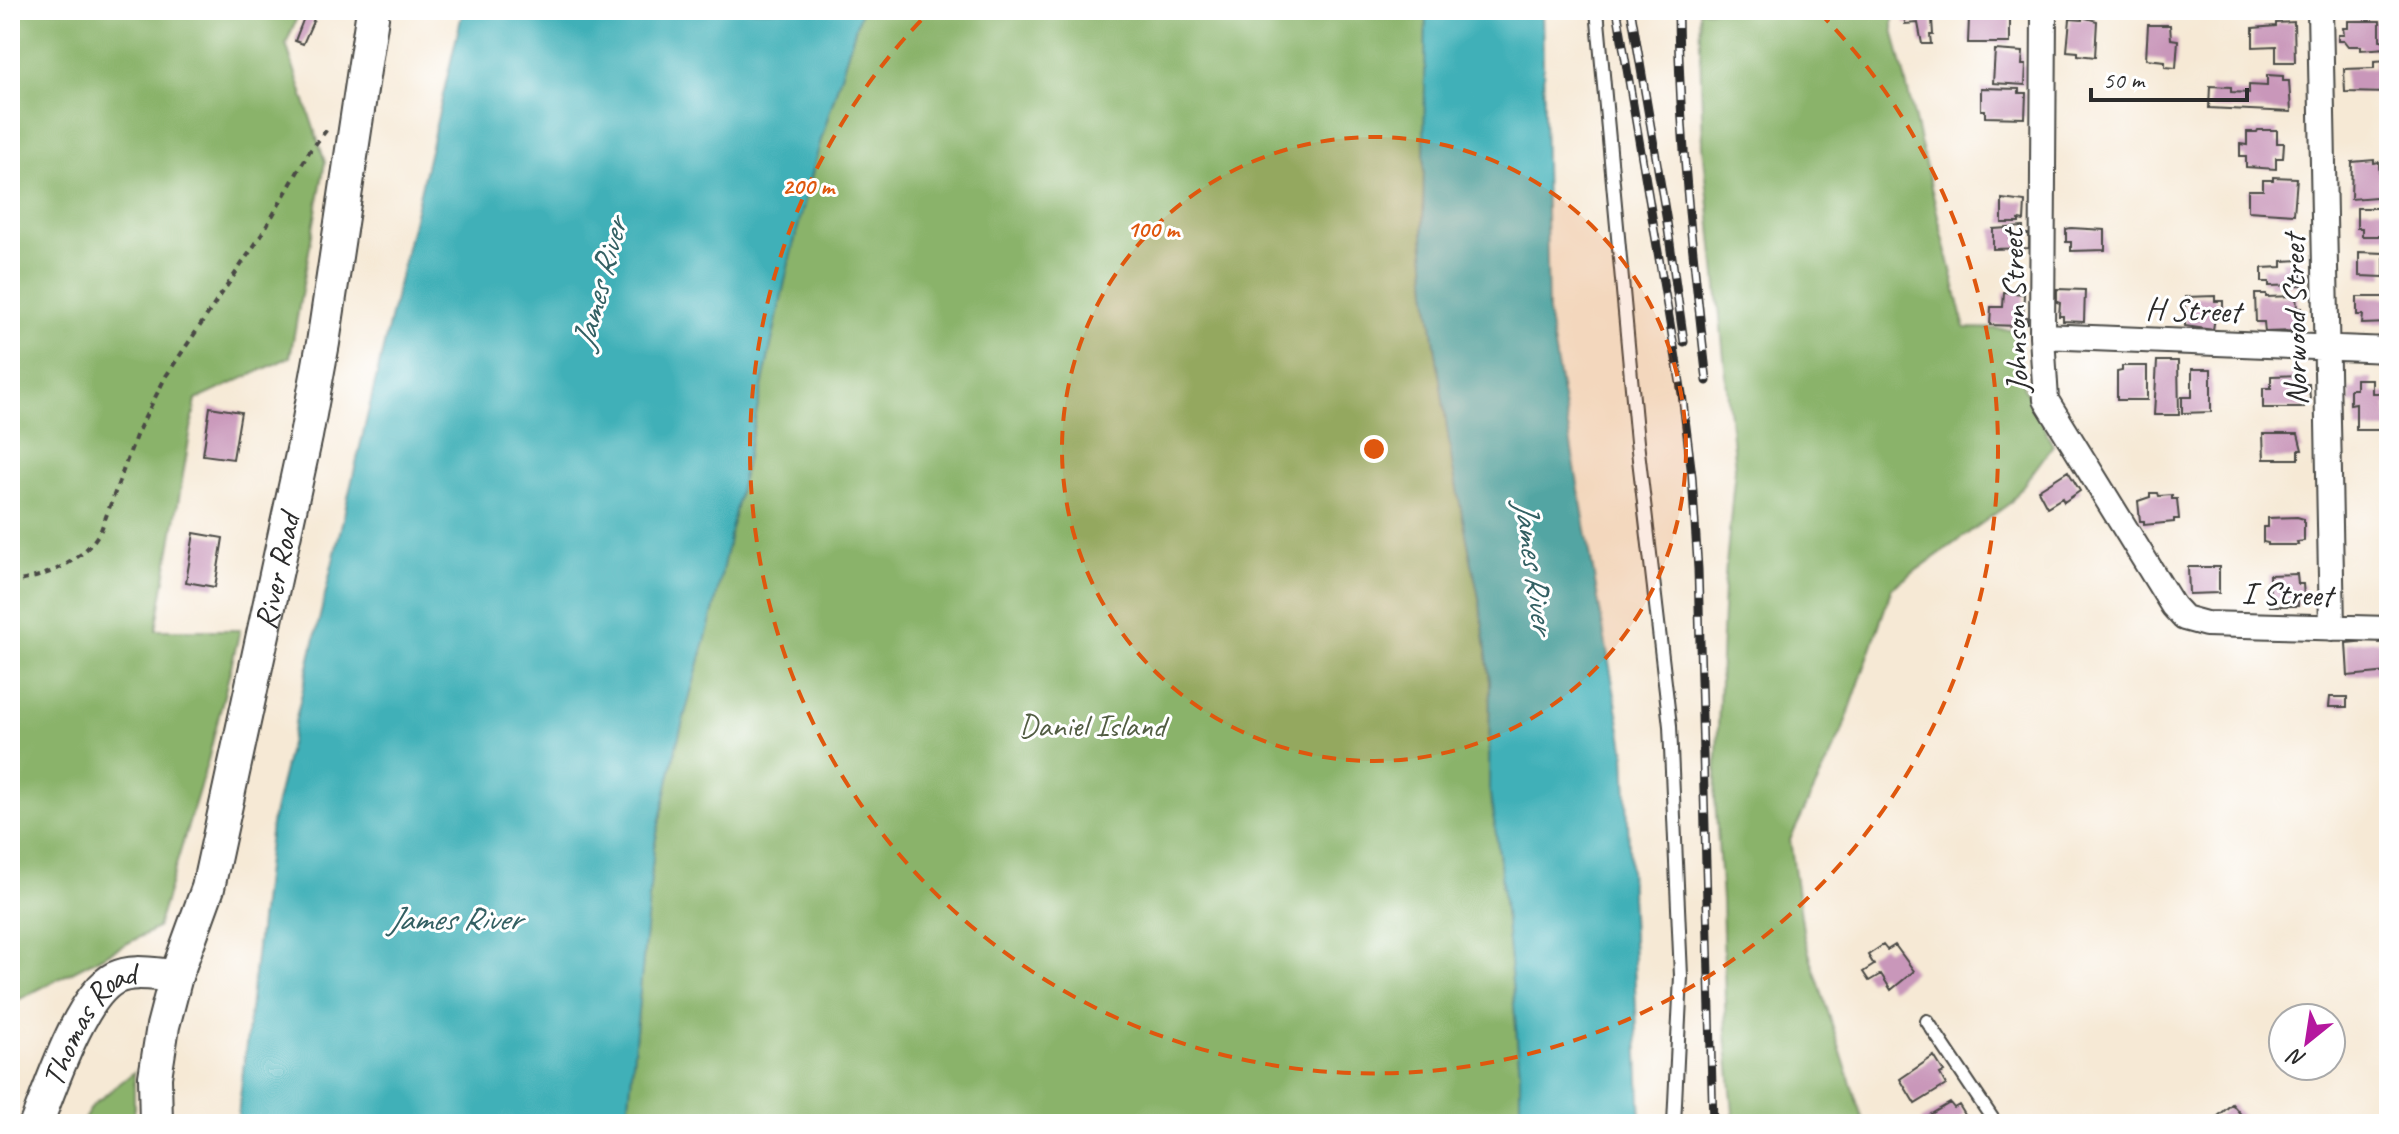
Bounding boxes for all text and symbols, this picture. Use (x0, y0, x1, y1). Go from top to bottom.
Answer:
scale bar (2091, 52, 2247, 102)
text: 50 m (2103, 65, 2146, 95)
text: 200 m (782, 171, 836, 201)
water label: James River (560, 209, 638, 357)
text: 100 m (1127, 214, 1181, 244)
street label: Johnson Street (1992, 225, 2038, 395)
street label: Norwood Street (2273, 230, 2317, 406)
street label: H Street (2145, 288, 2245, 332)
centre of rings (1360, 435, 1388, 463)
water label: James River (1504, 494, 1566, 640)
street label: River Road (244, 505, 310, 633)
street label: I Street (2241, 572, 2337, 616)
park label: Daniel Island (1019, 705, 1170, 746)
water label: James River (385, 897, 526, 940)
street label: Thomas Road (32, 952, 143, 1092)
north arrow (2267, 1002, 2347, 1082)
text: N (2282, 1041, 2310, 1074)

